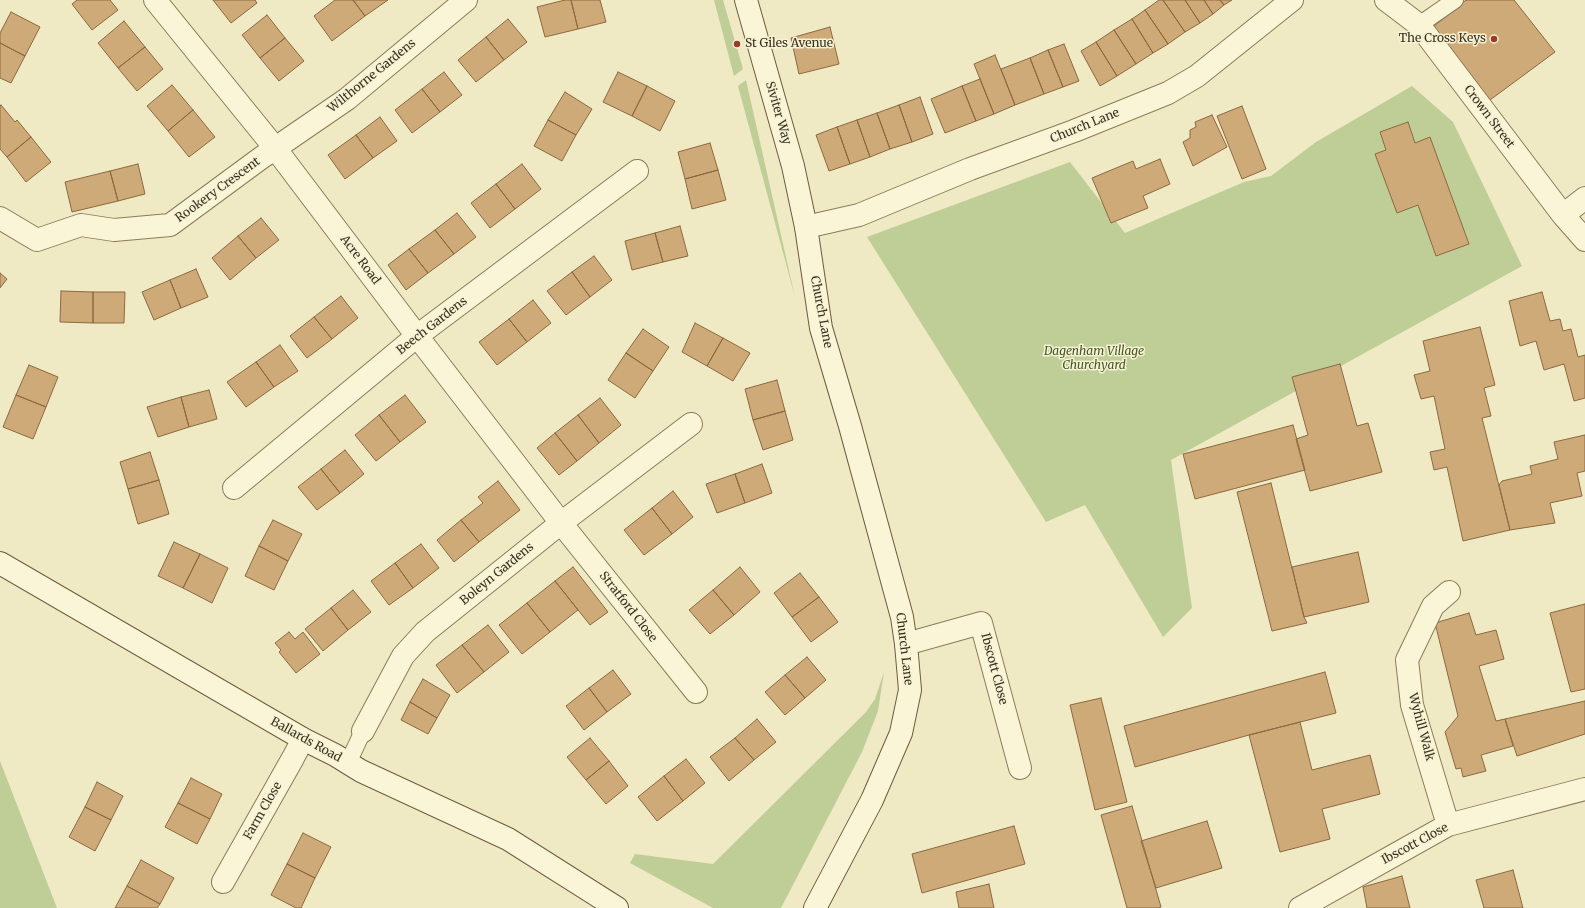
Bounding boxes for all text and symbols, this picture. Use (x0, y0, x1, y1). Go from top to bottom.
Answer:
place label: The Cross Keys (1399, 32, 1486, 46)
marker: The Cross Keys (1489, 34, 1499, 44)
street label: Wilthorne Gardens (325, 36, 419, 116)
place label: St Giles Avenue (745, 37, 833, 51)
marker: St Giles Avenue (732, 39, 742, 49)
street label: Siviter Way (762, 80, 794, 146)
street label: Crown Street (1461, 83, 1517, 151)
street label: Church Lane (1048, 106, 1122, 146)
street label: Rookery Crescent (173, 154, 263, 226)
street label: Acre Road (337, 233, 383, 287)
street label: Church Lane (807, 275, 835, 349)
street label: Beech Gardens (394, 294, 470, 358)
park label: Dagenham Village Churchyard (1044, 345, 1144, 373)
street label: Boleyn Gardens (457, 540, 537, 608)
street label: Stratford Close (596, 569, 660, 645)
street label: Church Lane (892, 612, 916, 686)
street label: Ibscott Close (978, 632, 1010, 706)
street label: Wyhill Walk (1405, 691, 1437, 763)
street label: Ballards Road (268, 715, 344, 765)
street label: Farm Close (241, 780, 285, 842)
street label: Ibscott Close (1379, 820, 1451, 868)

